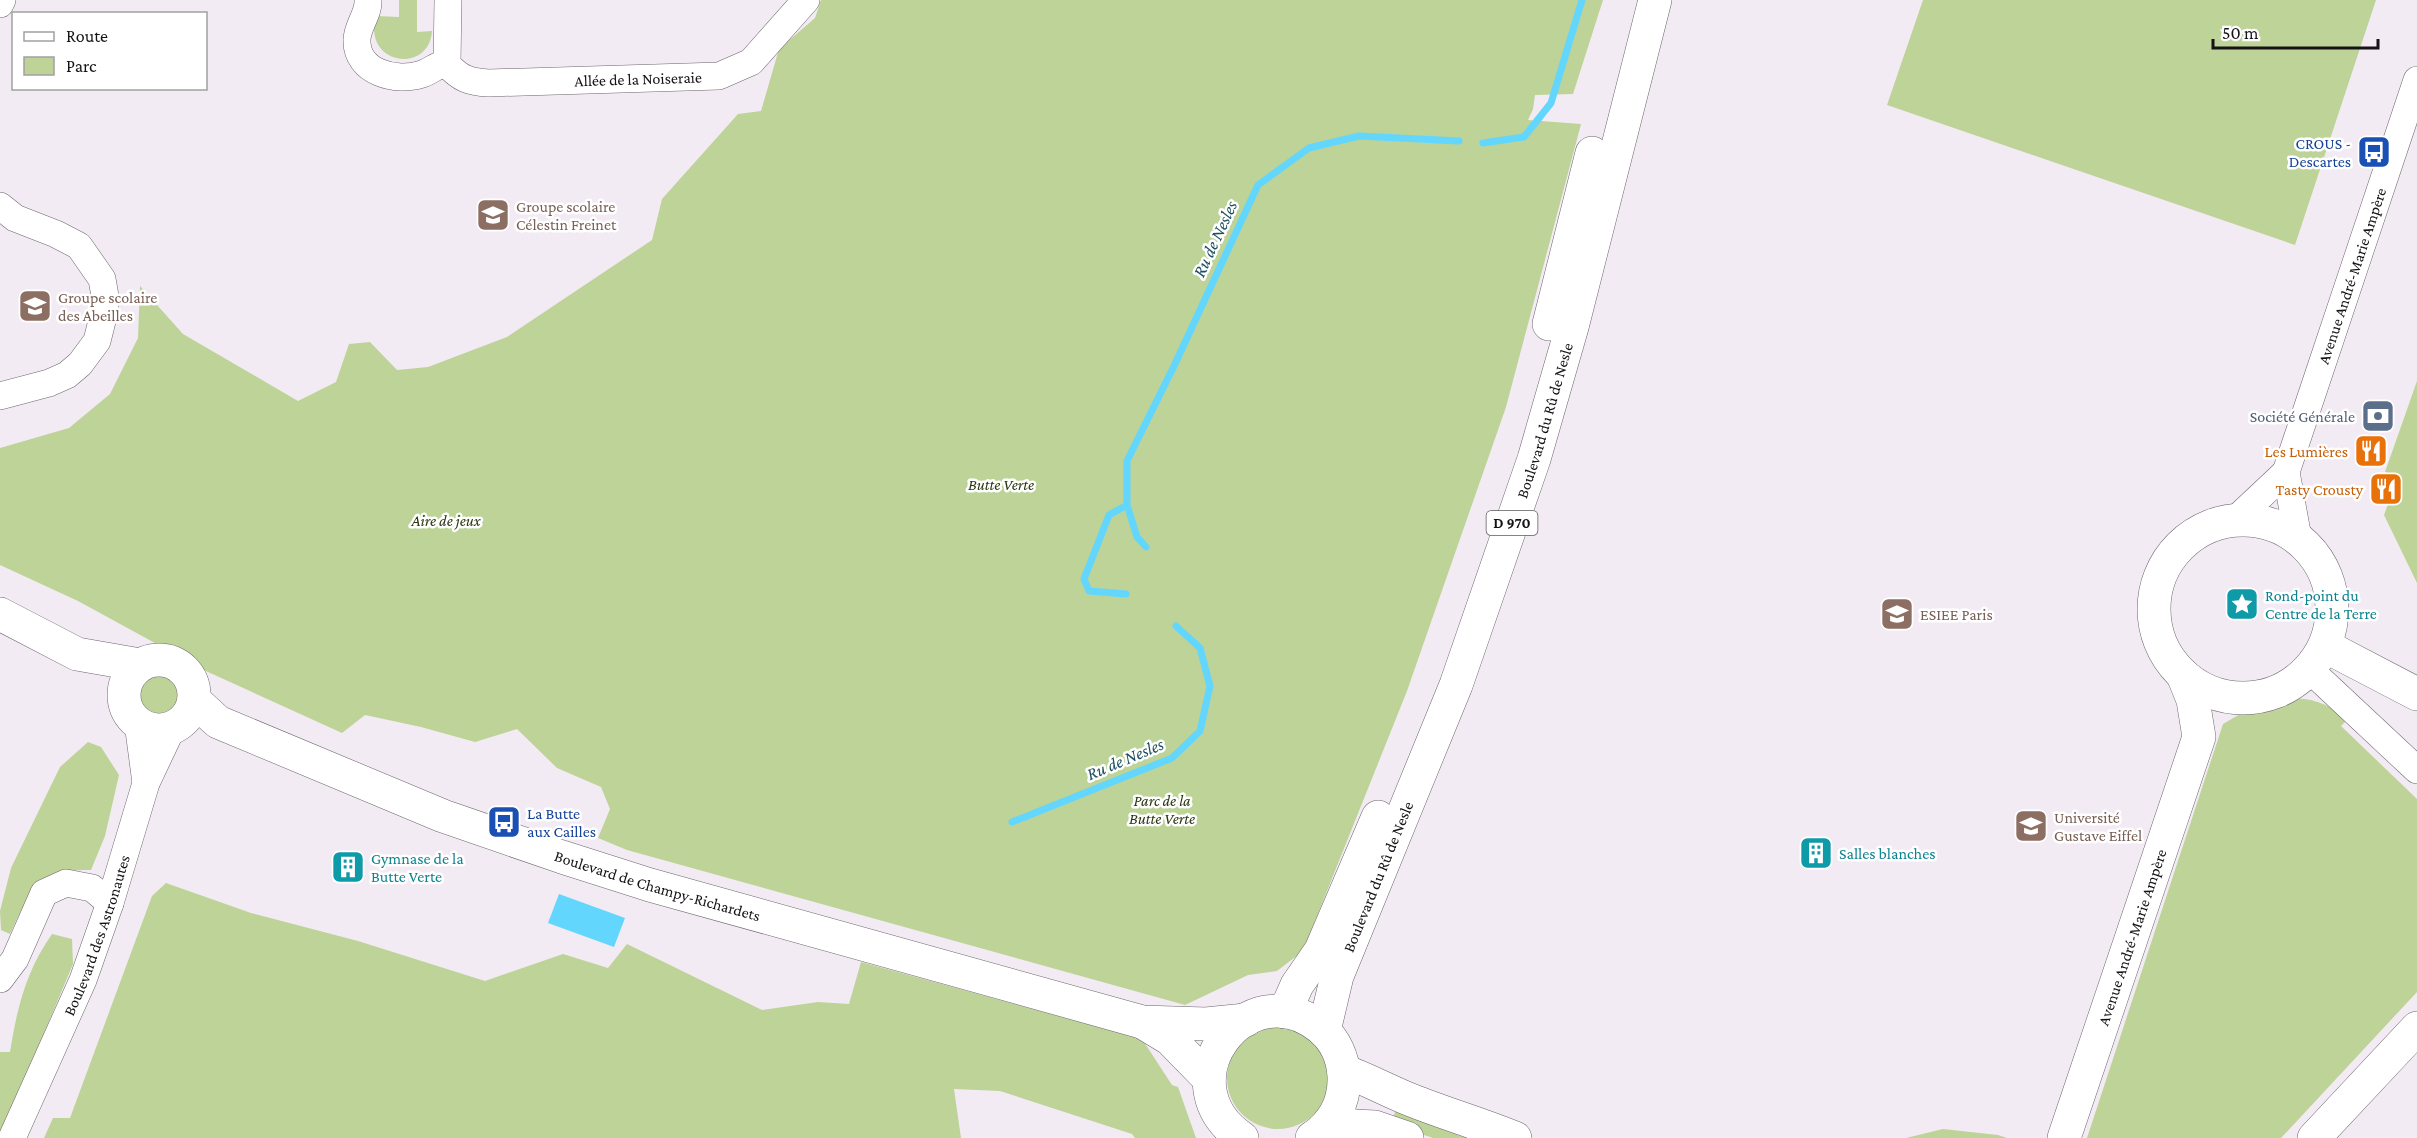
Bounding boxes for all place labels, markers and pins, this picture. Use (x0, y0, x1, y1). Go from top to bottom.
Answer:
bus stop icon: CROUS - Descartes (2356, 134, 2392, 170)
place label: CROUS - Descartes (2289, 135, 2351, 170)
school or university icon: Groupe scolaire Célestin Freinet (475, 197, 511, 233)
place label: Groupe scolaire Célestin Freinet (516, 198, 617, 233)
school or university icon: Groupe scolaire des Abeilles (17, 288, 53, 324)
place label: Groupe scolaire des Abeilles (58, 289, 157, 324)
bank icon: Société Générale (2360, 398, 2396, 434)
place label: Société Générale (2250, 408, 2355, 425)
restaurant icon: Les Lumières (2353, 433, 2389, 469)
place label: Les Lumières (2265, 443, 2348, 460)
restaurant icon: Tasty Crousty (2368, 471, 2404, 507)
place label: Tasty Crousty (2276, 481, 2364, 499)
place icon: Rond-point du Centre de la Terre (2224, 586, 2260, 622)
place label: Rond-point du Centre de la Terre (2265, 587, 2377, 622)
school or university icon: ESIEE Paris (1879, 596, 1915, 632)
place label: ESIEE Paris (1920, 606, 1993, 623)
bus stop icon: La Butte aux Cailles (486, 804, 522, 840)
place label: La Butte aux Cailles (527, 805, 596, 840)
school or university icon: Université Gustave Eiffel (2013, 808, 2049, 844)
place label: Université Gustave Eiffel (2054, 809, 2142, 844)
building icon: Salles blanches (1798, 835, 1834, 871)
place label: Salles blanches (1839, 845, 1936, 862)
building icon: Gymnase de la Butte Verte (330, 849, 366, 885)
place label: Gymnase de la Butte Verte (371, 850, 464, 885)

